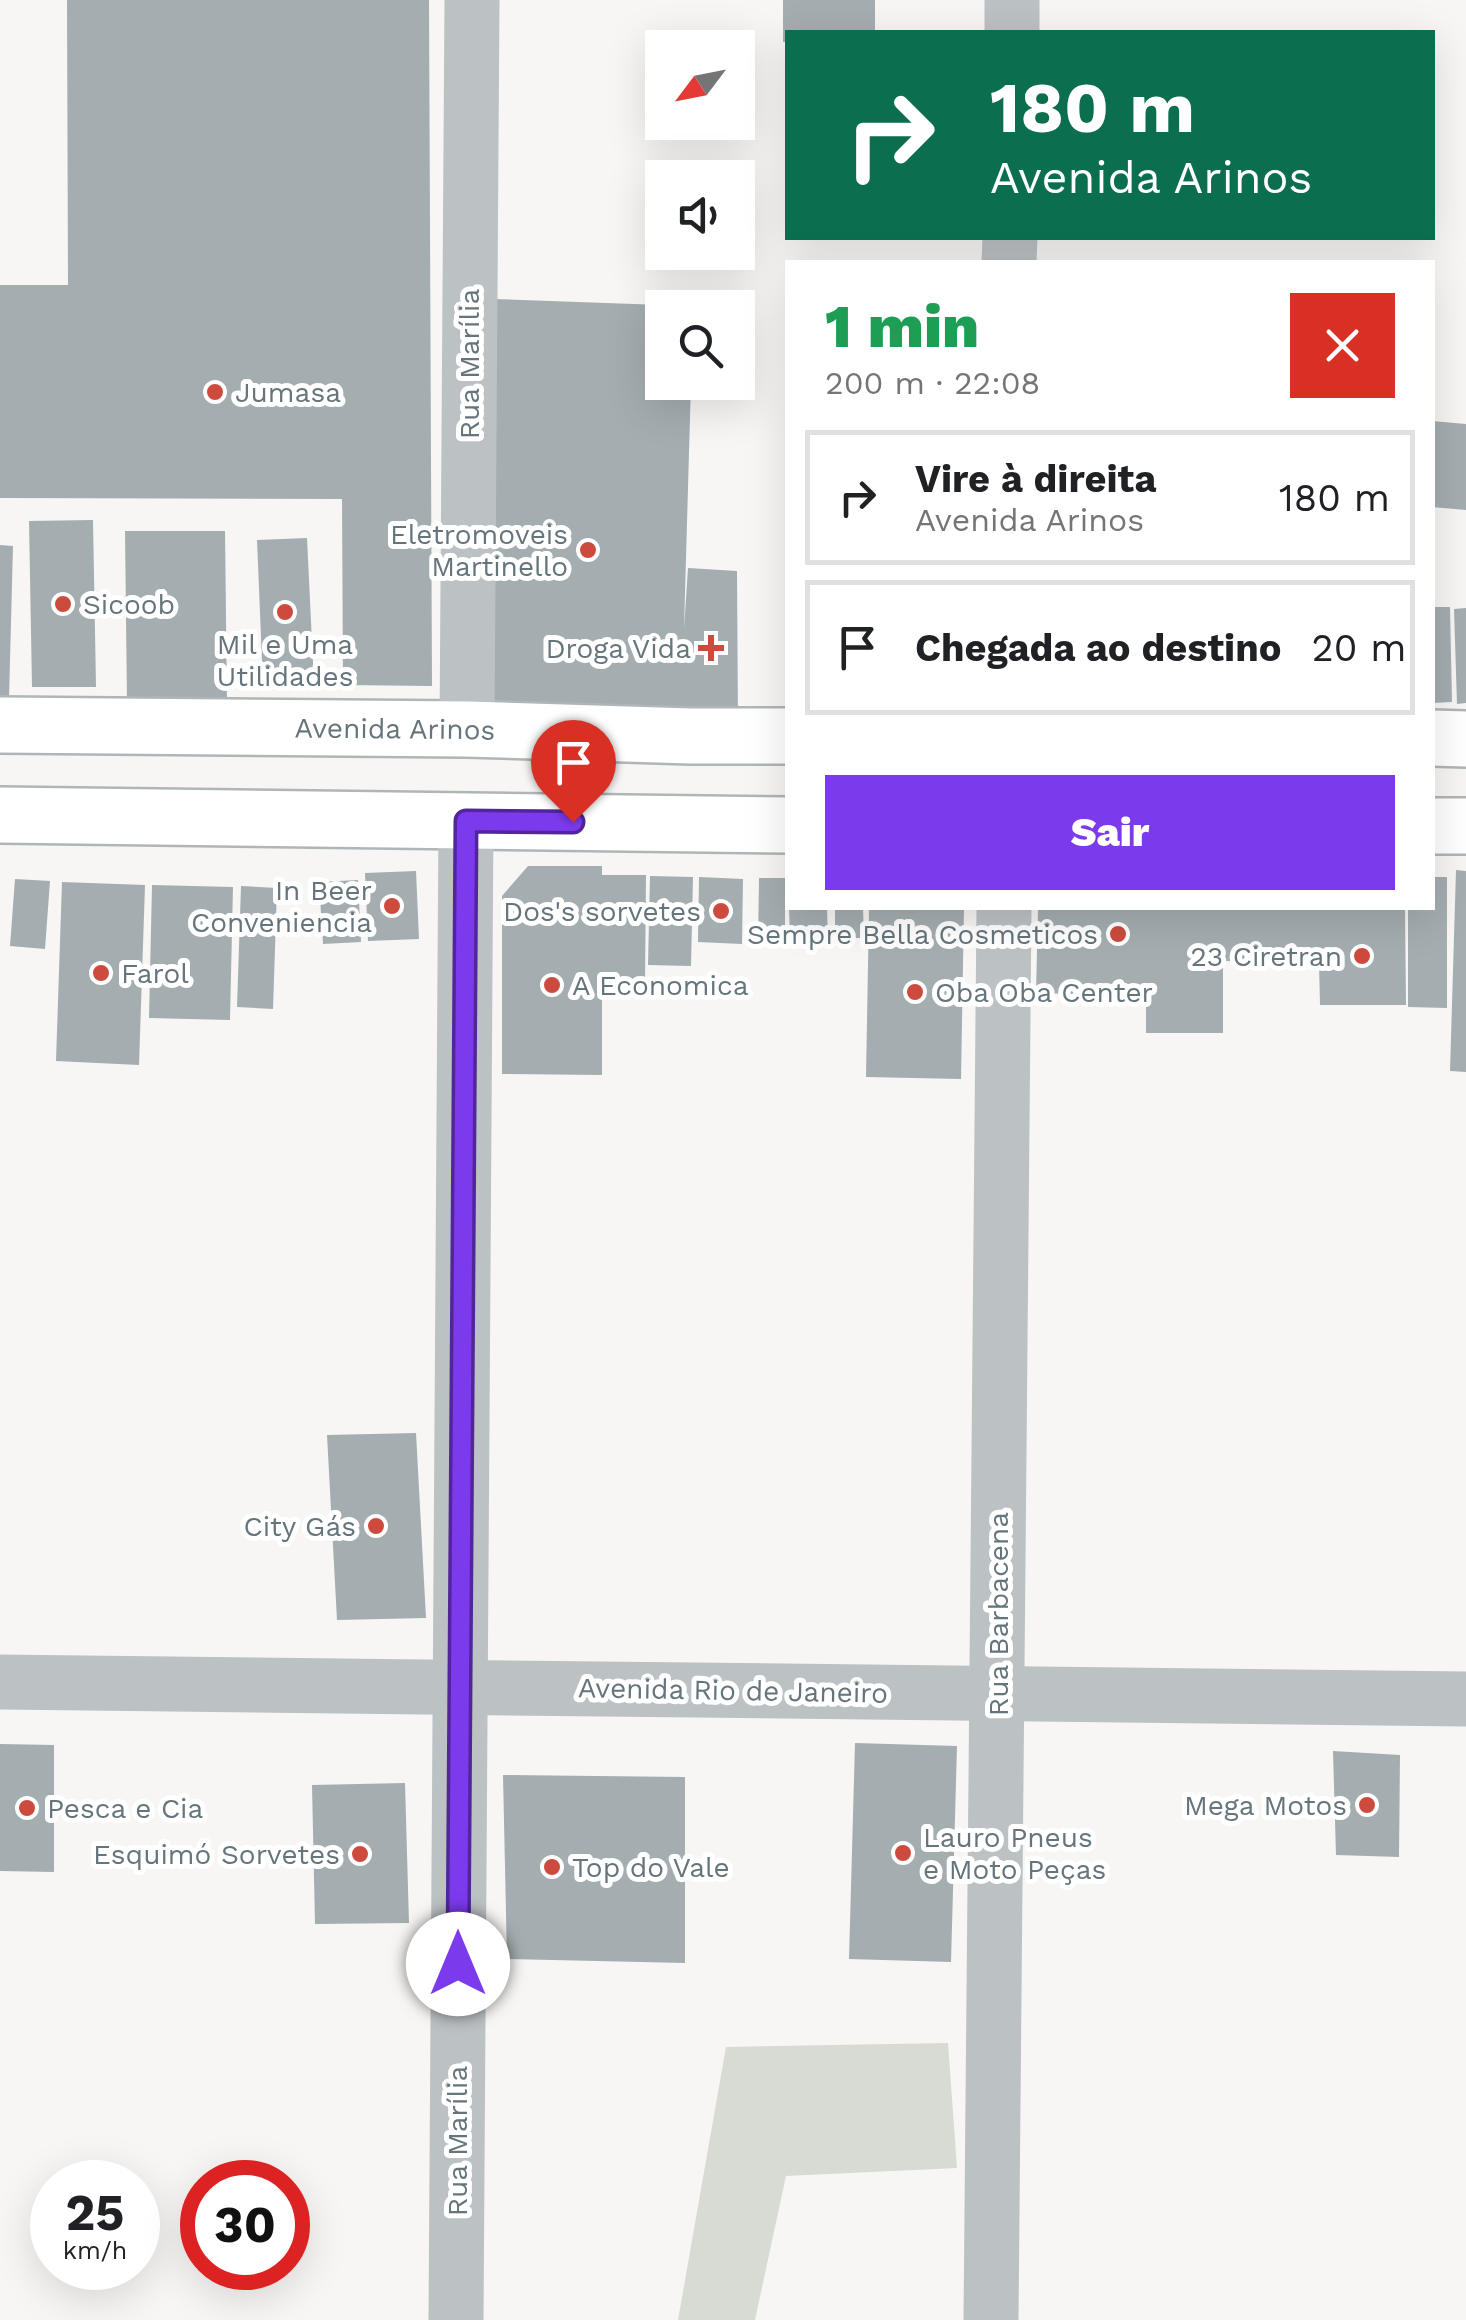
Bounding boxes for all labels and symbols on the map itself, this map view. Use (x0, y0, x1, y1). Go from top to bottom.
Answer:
north arrow (645, 30, 755, 140)
street label: Rua Marília (453, 289, 486, 439)
place label: Jumasa (235, 376, 341, 409)
marker: Jumasa (204, 381, 226, 403)
place label: Eletromoveis Martinello (390, 518, 568, 583)
marker: Eletromoveis Martinello (577, 539, 599, 561)
place label: Sicoob (83, 588, 175, 621)
marker: Sicoob (52, 593, 74, 615)
marker: Mil e Uma Utilidades (274, 601, 296, 623)
place label: Mil e Uma Utilidades (217, 628, 353, 693)
place label: Droga Vida (545, 632, 691, 665)
marker: Droga Vida (700, 637, 722, 659)
street label: Avenida Arinos (295, 712, 496, 747)
pin (531, 720, 616, 823)
place label: In Beer Conveniencia (191, 874, 372, 939)
marker: In Beer Conveniencia (381, 895, 403, 917)
place label: Dos's sorvetes (503, 895, 701, 928)
marker: Dos's sorvetes (710, 900, 732, 922)
place label: Sempre Bella Cosmeticos (747, 918, 1098, 951)
marker: Sempre Bella Cosmeticos (1107, 923, 1129, 945)
place label: 23 Ciretran (1190, 940, 1342, 973)
marker: 23 Ciretran (1351, 945, 1373, 967)
place label: Farol (121, 957, 189, 990)
marker: Farol (90, 962, 112, 984)
place label: A Economica (572, 969, 749, 1002)
marker: A Economica (541, 974, 563, 996)
place label: Oba Oba Center (935, 976, 1153, 1009)
marker: Oba Oba Center (904, 981, 926, 1003)
place label: City Gás (243, 1510, 356, 1543)
street label: Rua Barbacena (982, 1512, 1015, 1716)
marker: City Gás (365, 1515, 387, 1537)
street label: Avenida Rio de Janeiro (578, 1671, 888, 1710)
place label: Mega Motos (1184, 1789, 1347, 1822)
place label: Pesca e Cia (47, 1792, 204, 1825)
marker: Mega Motos (1356, 1794, 1378, 1816)
marker: Pesca e Cia (16, 1797, 38, 1819)
place label: Lauro Pneus e Moto Peças (923, 1821, 1106, 1886)
place label: Esquimó Sorvetes (93, 1838, 340, 1871)
marker: Lauro Pneus e Moto Peças (892, 1842, 914, 1864)
marker: Esquimó Sorvetes (349, 1843, 371, 1865)
place label: Top do Vale (572, 1851, 730, 1884)
marker: Top do Vale (541, 1856, 563, 1878)
position arrow (406, 1912, 510, 2016)
street label: Rua Marília (441, 2066, 474, 2216)
speed limit sign: 30 (180, 2160, 310, 2290)

